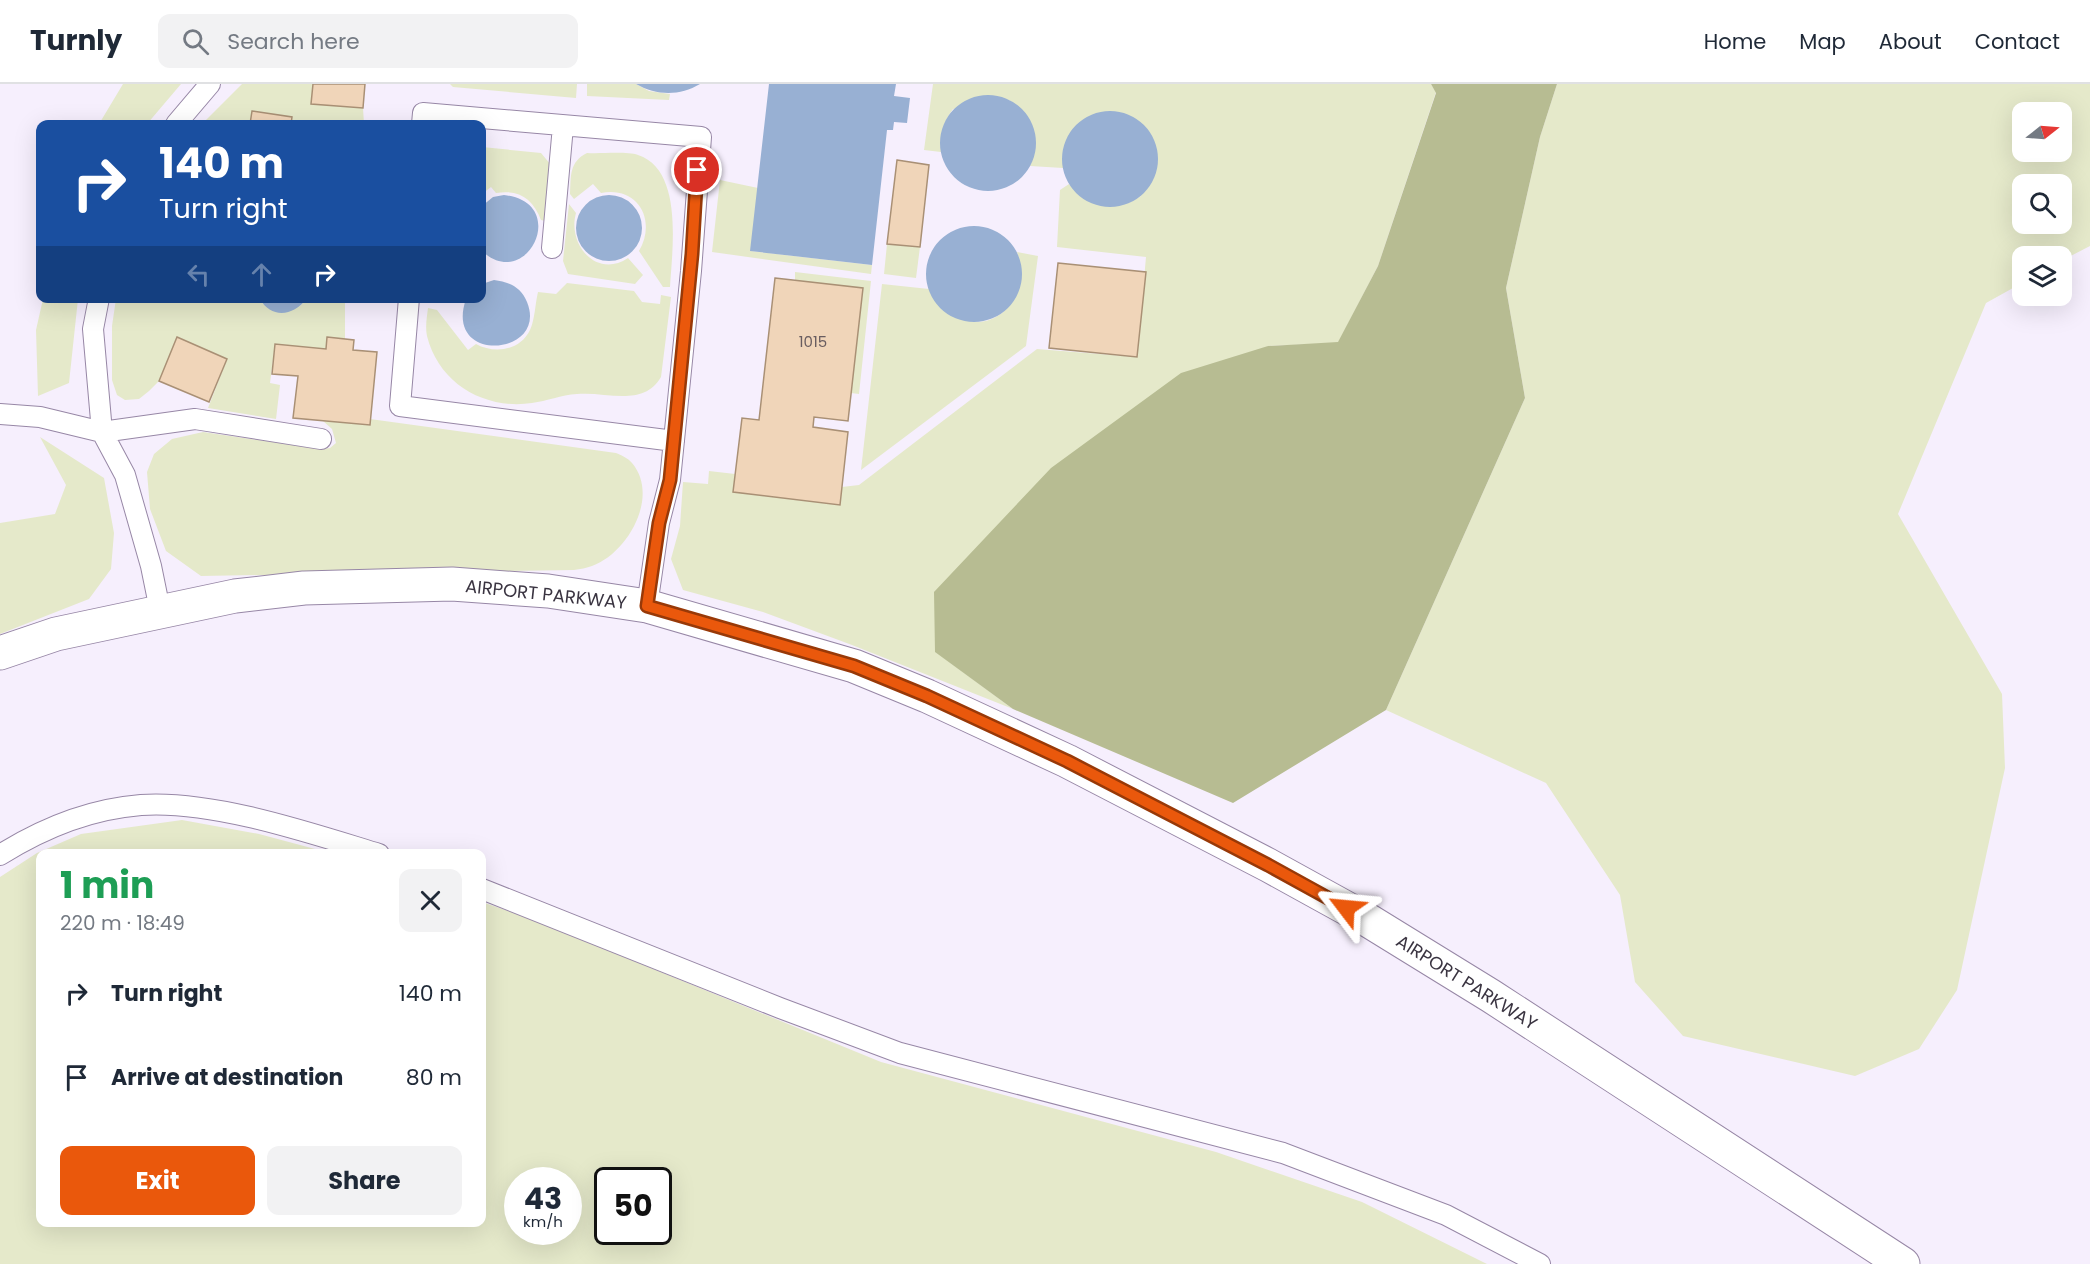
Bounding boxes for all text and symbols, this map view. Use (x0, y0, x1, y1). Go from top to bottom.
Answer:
search box (158, 14, 578, 68)
text: Turnly (30, 21, 122, 60)
icon: search (179, 25, 212, 58)
text: Search here (227, 26, 360, 57)
text: Home (1704, 27, 1766, 56)
text: Map (1799, 27, 1846, 56)
text: About (1879, 27, 1942, 56)
text: Contact (1975, 27, 2060, 56)
north arrow (2012, 102, 2072, 162)
map controls (2012, 102, 2072, 306)
text: 140 m (159, 134, 284, 193)
icon: right (60, 144, 138, 222)
pin (671, 144, 722, 195)
icon: arrive (680, 153, 713, 186)
button: search (2012, 174, 2072, 234)
text: Turn right (159, 190, 288, 227)
button: layers (2012, 246, 2072, 306)
icon: left (182, 258, 215, 291)
icon: ahead (245, 258, 278, 291)
icon: right (308, 258, 341, 291)
house number: 1015 (799, 331, 827, 352)
street label: AIRPORT PARKWAY (464, 573, 628, 615)
text: 1 min (60, 860, 154, 911)
button: close (399, 869, 462, 932)
position arrow (1314, 876, 1378, 940)
text: 220 m · 18:49 (60, 909, 185, 937)
street label: AIRPORT PARKWAY (1392, 928, 1543, 1036)
icon: right (60, 977, 93, 1010)
text: Turn right (111, 978, 222, 1009)
text: 140 m (399, 978, 462, 1009)
icon: arrive (60, 1061, 93, 1094)
text: Arrive at destination (111, 1062, 343, 1093)
text: 80 m (406, 1062, 462, 1093)
button: Exit (60, 1146, 255, 1215)
button: Share (267, 1146, 462, 1215)
speed limit sign: 50 (594, 1167, 672, 1245)
text: 43 (524, 1177, 562, 1220)
text: km/h (523, 1211, 563, 1232)

